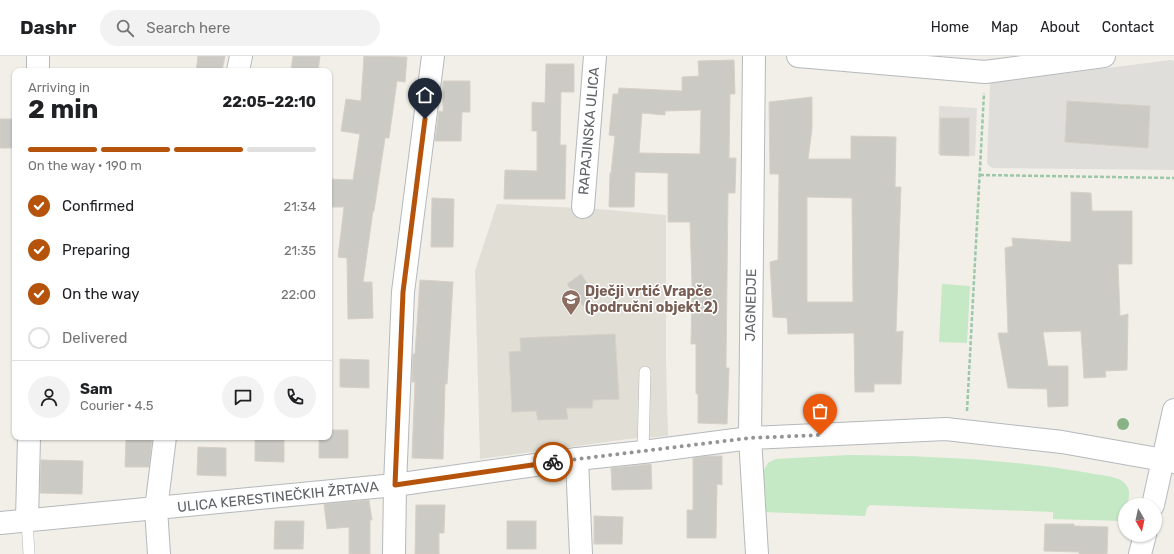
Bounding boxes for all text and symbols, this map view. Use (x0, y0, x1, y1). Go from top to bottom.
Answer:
search box (100, 10, 380, 46)
text: Dashr (20, 16, 76, 39)
icon: search (114, 17, 136, 39)
text: Search here (146, 19, 230, 37)
text: Home (931, 19, 969, 36)
text: Map (991, 19, 1018, 36)
text: About (1040, 19, 1080, 36)
text: Contact (1102, 19, 1154, 36)
street label: RAPAJINSKA ULICA (575, 66, 603, 196)
pin (408, 78, 442, 119)
text: Arriving in (28, 80, 90, 95)
icon: home (414, 84, 436, 106)
text: 22:05–22:10 (223, 93, 316, 111)
text: 2 min (28, 94, 98, 125)
text: On the way · 190 m (28, 158, 142, 173)
icon: check (28, 195, 50, 217)
text: Confirmed (62, 197, 134, 215)
text: 21:34 (284, 199, 316, 214)
icon: check (28, 239, 50, 261)
text: Preparing (62, 241, 130, 259)
text: 21:35 (284, 243, 316, 258)
street label: JAGNEDJE (742, 269, 760, 341)
icon: check (28, 283, 50, 305)
place label: Dječji vrtić Vrapče (područni objekt 2) (585, 283, 718, 316)
text: On the way (62, 285, 140, 303)
text: 22:00 (281, 287, 316, 302)
school or university icon: Dječji vrtić Vrapče (područni objekt 2) (560, 288, 582, 316)
text: Delivered (62, 329, 127, 347)
button: person (28, 376, 70, 418)
button: chat (222, 376, 264, 418)
button: phone (274, 376, 316, 418)
text: Sam (80, 380, 113, 398)
pin (803, 394, 837, 435)
text: Courier · 4.5 (80, 398, 154, 413)
icon: bag (809, 400, 831, 422)
courier (533, 442, 573, 482)
icon: bike (542, 451, 564, 473)
street label: ULICA KERESTINEČKIH ŽRTAVA (176, 477, 380, 516)
north arrow (1118, 498, 1162, 542)
map controls (1118, 498, 1162, 542)

